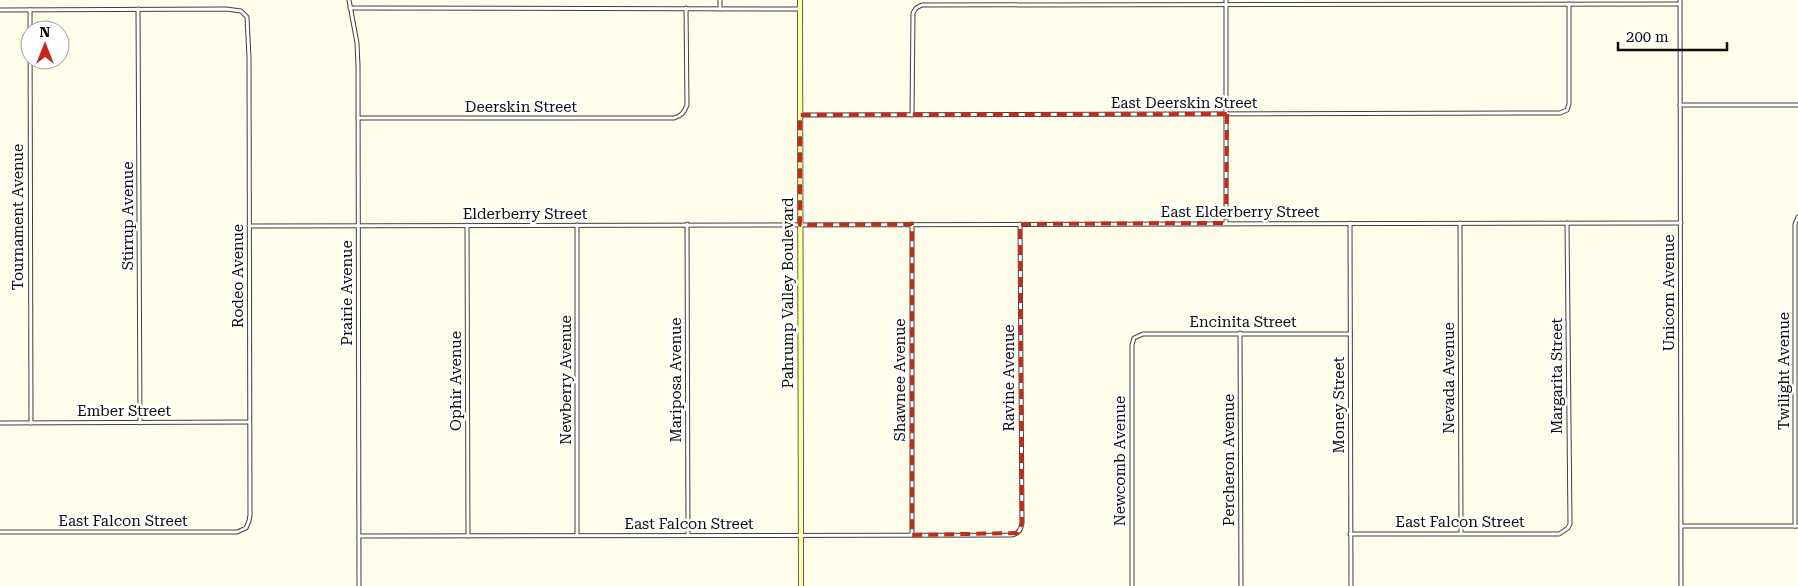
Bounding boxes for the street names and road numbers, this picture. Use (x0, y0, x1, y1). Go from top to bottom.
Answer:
street label: East Deerskin Street (1111, 94, 1258, 112)
street label: Deerskin Street (465, 98, 578, 116)
street label: Tournament Avenue (9, 144, 27, 290)
street label: Stirrup Avenue (119, 162, 137, 270)
street label: Pahrump Valley Boulevard (779, 197, 797, 389)
street label: East Elderberry Street (1161, 203, 1320, 221)
street label: Elderberry Street (463, 205, 588, 223)
street label: Rodeo Avenue (229, 224, 247, 328)
street label: Unicorn Avenue (1660, 234, 1678, 352)
street label: Prairie Avenue (338, 240, 356, 346)
street label: Twilight Avenue (1775, 312, 1793, 430)
street label: Encinita Street (1189, 313, 1297, 331)
street label: Newberry Avenue (557, 315, 575, 445)
street label: Mariposa Avenue (667, 318, 685, 443)
street label: Shawnee Avenue (891, 318, 909, 442)
street label: Margarita Street (1548, 318, 1566, 434)
street label: Nevada Avenue (1440, 322, 1458, 434)
street label: Ravine Avenue (1000, 325, 1018, 431)
street label: Ophir Avenue (447, 331, 465, 431)
street label: Money Street (1330, 356, 1348, 453)
street label: Percheron Avenue (1220, 394, 1238, 526)
street label: Newcomb Avenue (1111, 396, 1129, 526)
street label: Ember Street (77, 402, 171, 420)
street label: East Falcon Street (58, 512, 188, 530)
street label: East Falcon Street (1395, 513, 1525, 531)
street label: East Falcon Street (624, 515, 754, 533)

